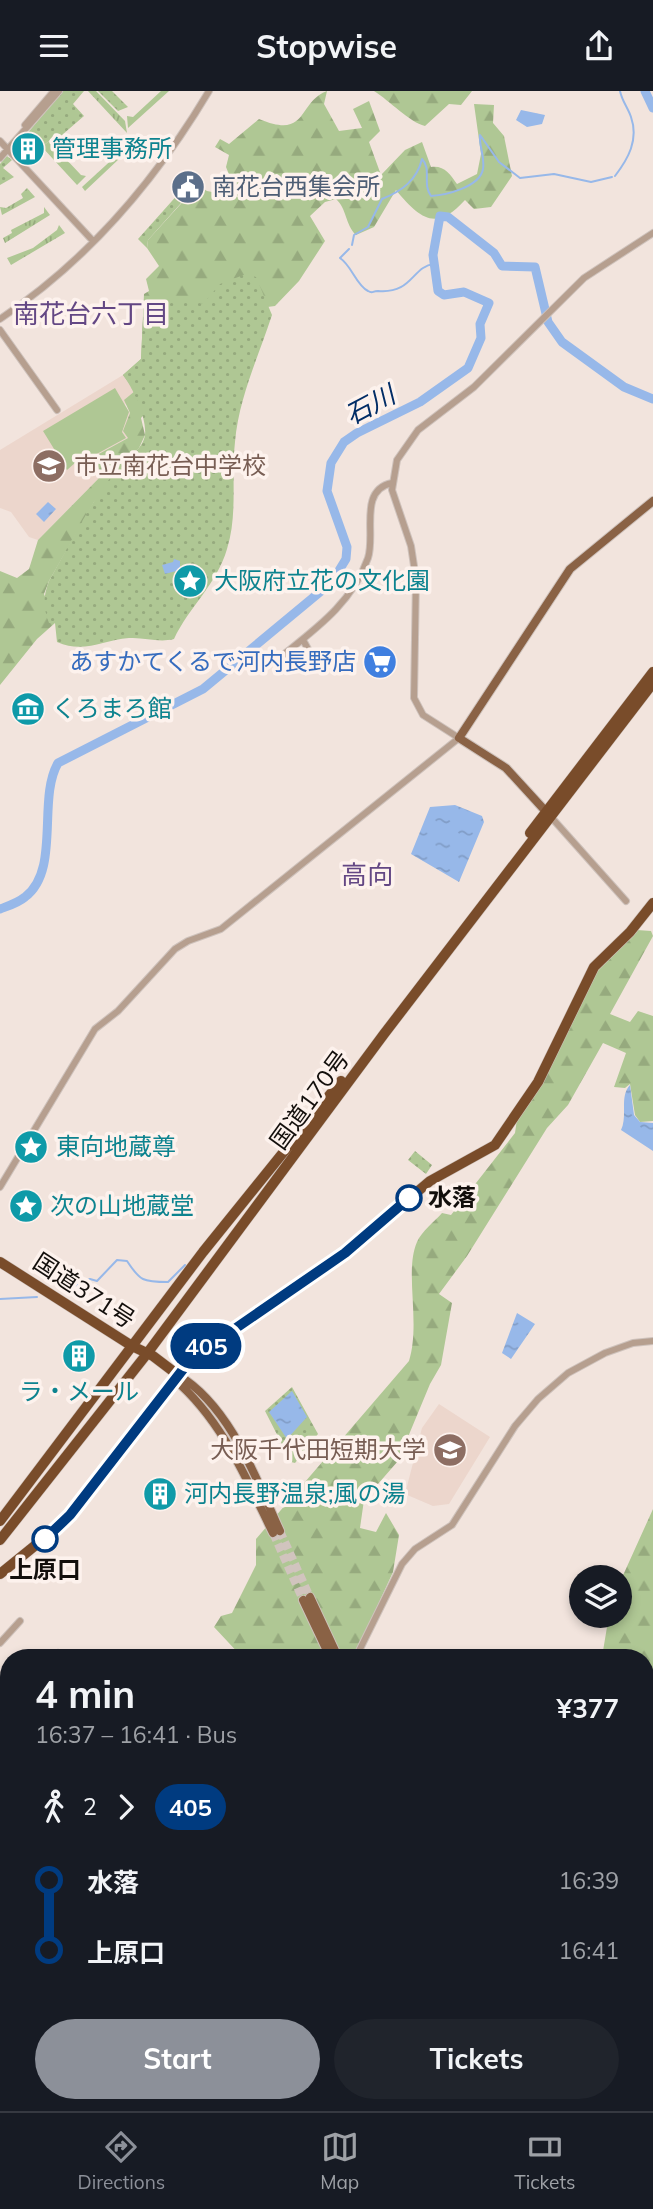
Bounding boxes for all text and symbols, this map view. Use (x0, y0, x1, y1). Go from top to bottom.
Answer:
text: Stopwise (256, 26, 397, 66)
icon: menu (35, 27, 73, 65)
icon: share (580, 27, 618, 65)
building icon: 管理事務所 (9, 130, 47, 168)
place label: 管理事務所 (52, 133, 172, 163)
public building icon: 南花台西集会所 (169, 168, 207, 206)
place label: 南花台西集会所 (212, 171, 380, 201)
district label: 南花台六丁目 (13, 297, 169, 330)
water label: 石川 (339, 376, 403, 431)
school or university icon: 市立南花台中学校 (30, 447, 68, 485)
place label: 市立南花台中学校 (74, 450, 266, 480)
place icon: 大阪府立花の文化園 (171, 562, 209, 600)
place label: 大阪府立花の文化園 (214, 565, 430, 595)
supermarket icon: あすかてくるで河内長野店 (361, 643, 399, 681)
place label: あすかてくるで河内長野店 (69, 646, 356, 676)
museum icon: くろまろ館 (9, 690, 47, 728)
place label: くろまろ館 (52, 693, 172, 723)
district label: 高向 (341, 858, 393, 891)
street label: 国道170号 (263, 1044, 355, 1155)
place icon: 東向地蔵尊 (12, 1128, 50, 1166)
place label: 東向地蔵尊 (56, 1131, 176, 1161)
place label: 水落 (428, 1182, 476, 1212)
marker: 水落 (396, 1185, 422, 1211)
place icon: 次の山地蔵堂 (7, 1187, 45, 1225)
place label: 次の山地蔵堂 (50, 1190, 194, 1220)
street label: 国道371号 (28, 1246, 141, 1334)
line badge: 405 (166, 1323, 246, 1369)
text: 405 (184, 1331, 228, 1361)
building icon: ラ・メール (60, 1337, 98, 1375)
place label: ラ・メール (19, 1376, 139, 1406)
school or university icon: 大阪千代田短期大学 (431, 1431, 469, 1469)
place label: 大阪千代田短期大学 (210, 1434, 426, 1464)
building icon: 河内長野温泉;風の湯 (141, 1475, 179, 1513)
place label: 河内長野温泉;風の湯 (184, 1478, 405, 1508)
marker: 上原口 (32, 1526, 58, 1552)
place label: 上原口 (9, 1554, 81, 1584)
map controls (569, 1565, 632, 1628)
button: layers (569, 1565, 632, 1628)
text: 4 min (35, 1670, 135, 1718)
text: ¥377 (557, 1692, 619, 1725)
text: 16:37 – 16:41 · Bus (35, 1720, 237, 1749)
icon: walk (35, 1788, 73, 1826)
icon: forward (107, 1788, 145, 1826)
text: 2 (83, 1792, 97, 1821)
text: 405 (169, 1792, 212, 1822)
text: 水落 (87, 1866, 139, 1899)
text: 16:39 (559, 1866, 619, 1895)
text: 上原口 (87, 1936, 165, 1969)
text: 16:41 (559, 1936, 619, 1965)
button: Start (35, 2019, 320, 2099)
button: Tickets (334, 2019, 619, 2099)
tab: Directions (77, 2128, 165, 2194)
tab: Map (320, 2128, 359, 2194)
tab: Tickets (514, 2128, 576, 2194)

